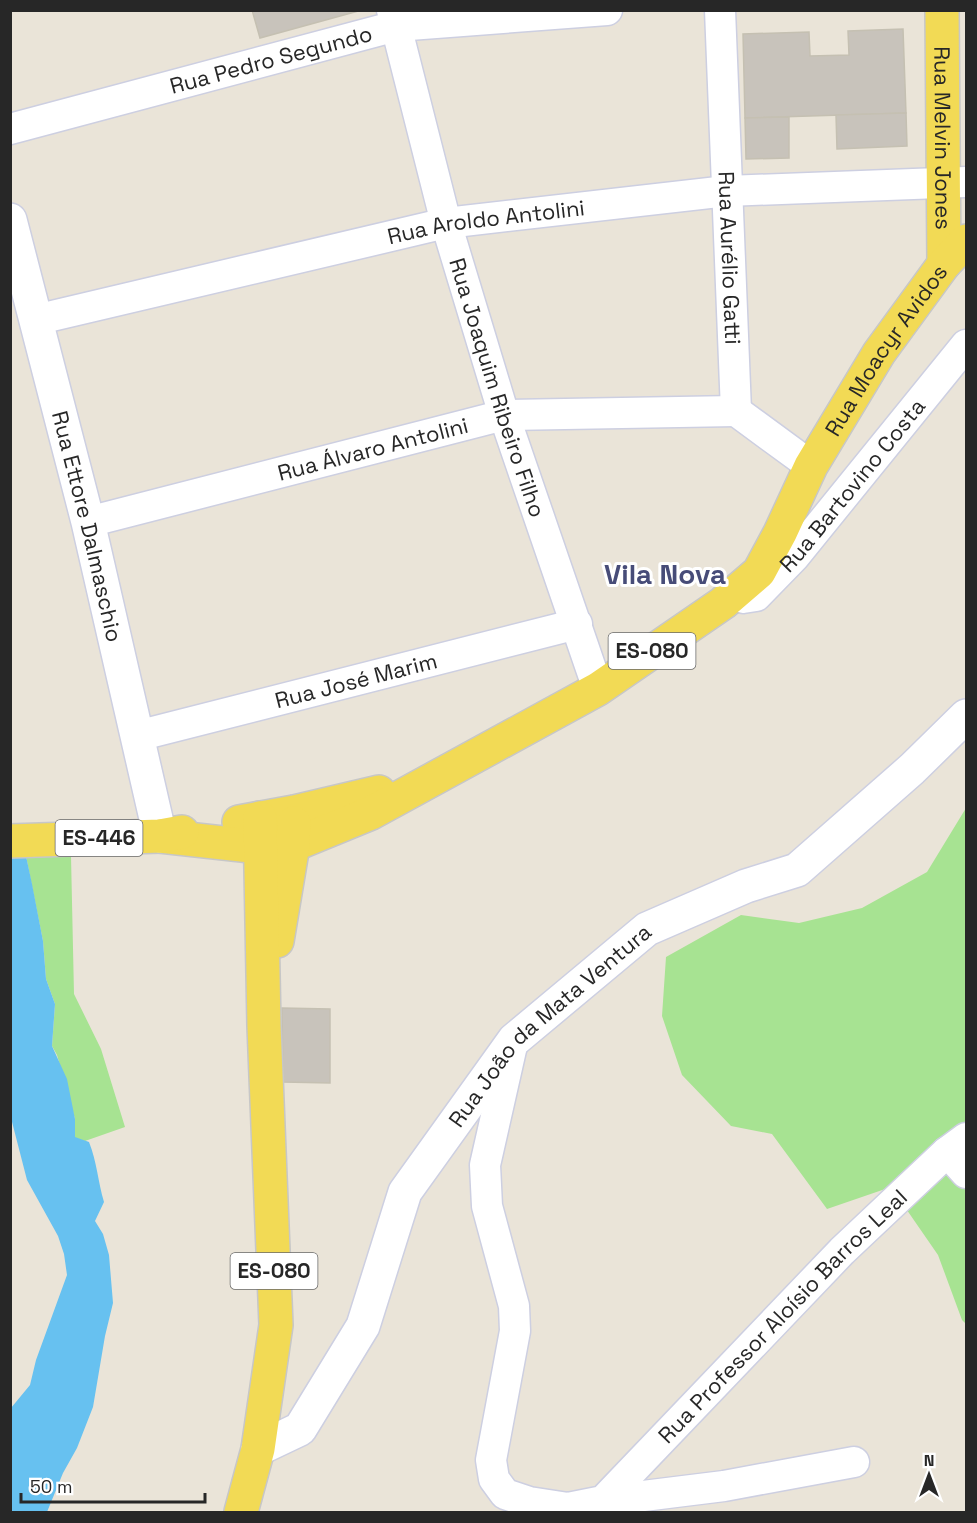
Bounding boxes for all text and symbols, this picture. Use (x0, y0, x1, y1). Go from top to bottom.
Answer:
street label: Rua Pedro Segundo (167, 19, 375, 100)
street label: Rua Melvin Jones (928, 46, 958, 230)
street label: Rua Aurélio Gatti (712, 171, 747, 345)
street label: Rua Aroldo Antolini (384, 193, 586, 250)
street label: Rua Joaquim Ribeiro Filho (443, 254, 552, 521)
street label: Rua Moacyr Avidos (818, 259, 953, 441)
street label: Rua Bartovino Costa (773, 392, 931, 578)
street label: Rua Ettore Dalmaschio (46, 408, 129, 645)
street label: Rua Álvaro Antolini (274, 411, 471, 487)
district label: Vila Nova (604, 556, 726, 592)
road number: ES-080 (608, 633, 696, 669)
street label: Rua José Marim (272, 646, 440, 714)
road number: ES-446 (56, 820, 142, 856)
street label: Rua João da Mata Ventura (442, 917, 657, 1133)
street label: Rua Professor Aloísio Barros Leal (652, 1183, 913, 1449)
road number: ES-080 (230, 1253, 318, 1289)
north arrow (899, 1445, 959, 1505)
text: N (924, 1450, 934, 1471)
scale bar (21, 1466, 206, 1504)
text: 50 m (30, 1475, 72, 1498)

